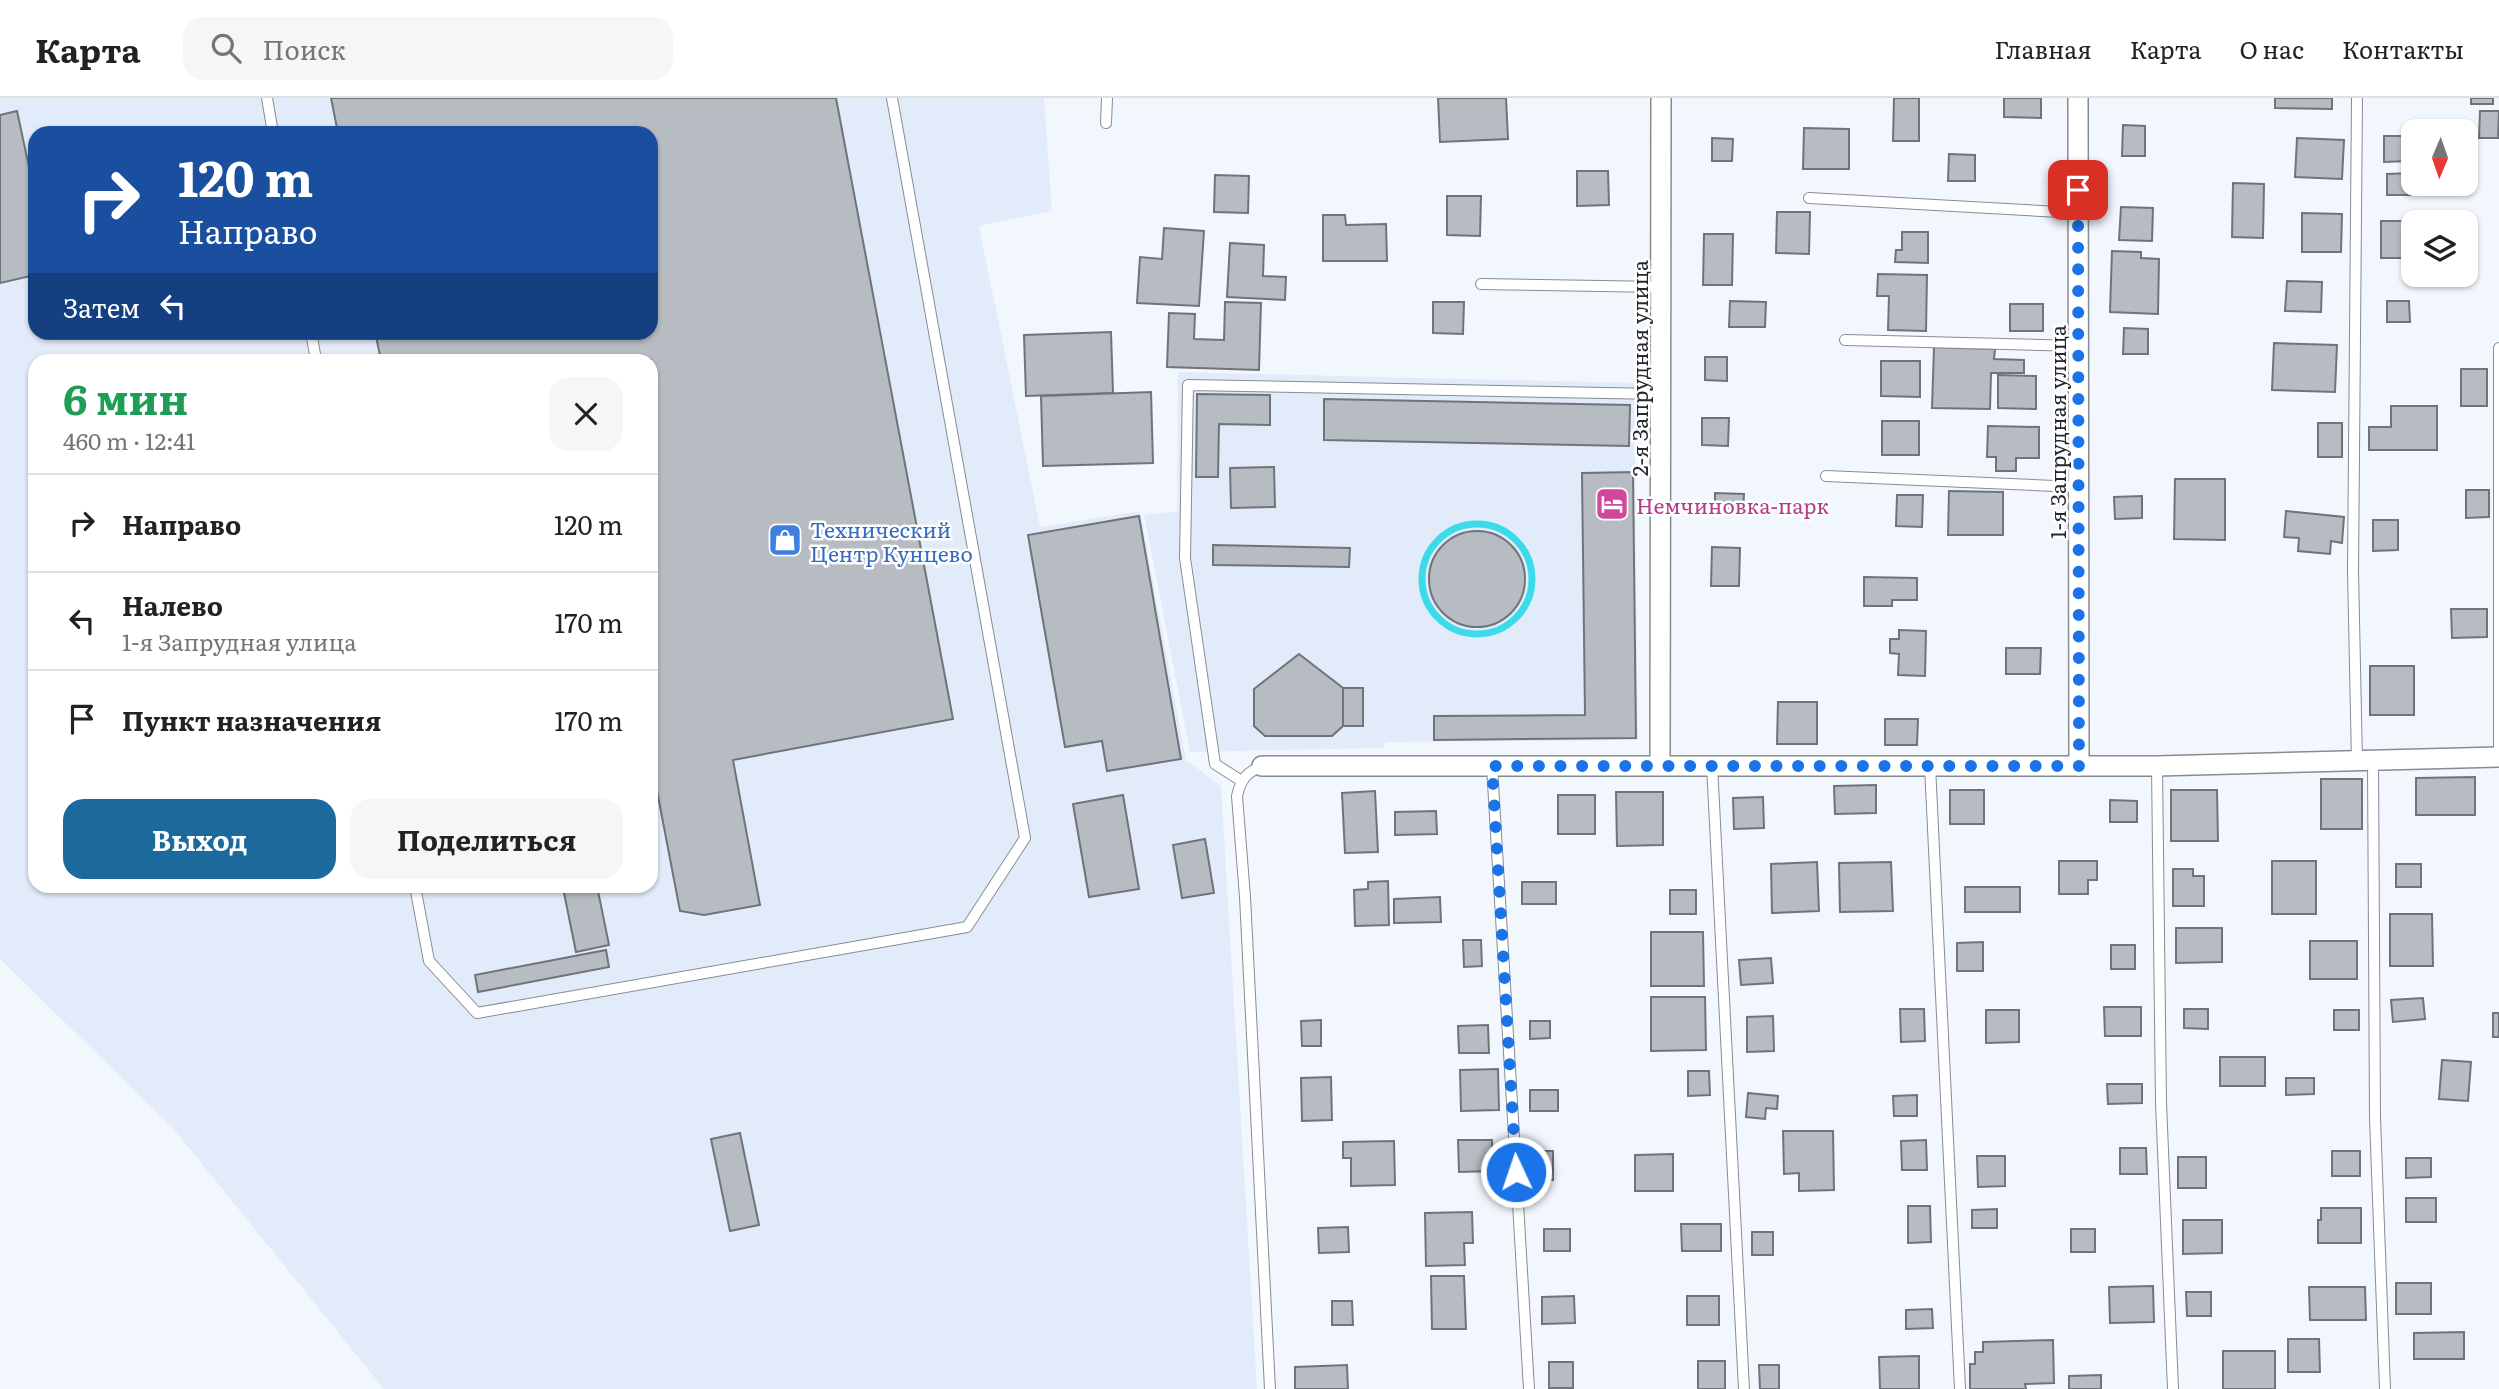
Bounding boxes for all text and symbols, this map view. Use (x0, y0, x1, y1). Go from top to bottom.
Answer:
search box (183, 17, 673, 80)
text: Карта (35, 24, 141, 73)
icon: search (207, 29, 245, 67)
text: Поиск (263, 29, 346, 68)
text: Главная (1994, 31, 2092, 66)
text: Карта (2130, 31, 2202, 66)
text: О нас (2240, 31, 2304, 66)
text: Контакты (2342, 31, 2464, 66)
north arrow (2401, 119, 2478, 196)
map controls (2401, 119, 2478, 287)
text: 120 m (178, 139, 313, 212)
icon: right (63, 154, 154, 245)
pin (2048, 160, 2108, 220)
icon: arrive (2059, 171, 2097, 209)
text: Направо (178, 206, 318, 254)
button: layers (2401, 210, 2478, 287)
street label: 2-я Запрудная улица (1623, 259, 1654, 476)
text: Затем (63, 287, 140, 326)
icon: left (154, 287, 192, 325)
street label: 1-я Запрудная улица (2041, 324, 2072, 539)
text: 6 мин (63, 366, 188, 428)
button: close (549, 377, 623, 451)
text: 460 m · 12:41 (63, 423, 195, 457)
hotel icon: Немчиновка-парк (1593, 485, 1631, 523)
place label: Немчиновка-парк (1636, 489, 1829, 520)
icon: right (63, 504, 101, 542)
text: Направо (122, 504, 241, 543)
text: 120 m (554, 504, 623, 543)
place label: Технический Центр Кунцево (810, 513, 973, 568)
shop icon: Технический Центр Кунцево (766, 521, 804, 559)
text: Налево (122, 585, 223, 624)
icon: left (63, 602, 101, 640)
text: 170 m (555, 602, 623, 641)
text: 1-я Запрудная улица (122, 624, 357, 658)
icon: arrive (63, 700, 101, 738)
text: Пункт назначения (122, 700, 381, 739)
text: 170 m (555, 700, 623, 739)
button: Выход (63, 799, 336, 879)
button: Поделиться (350, 799, 623, 879)
position arrow (1479, 1135, 1553, 1209)

